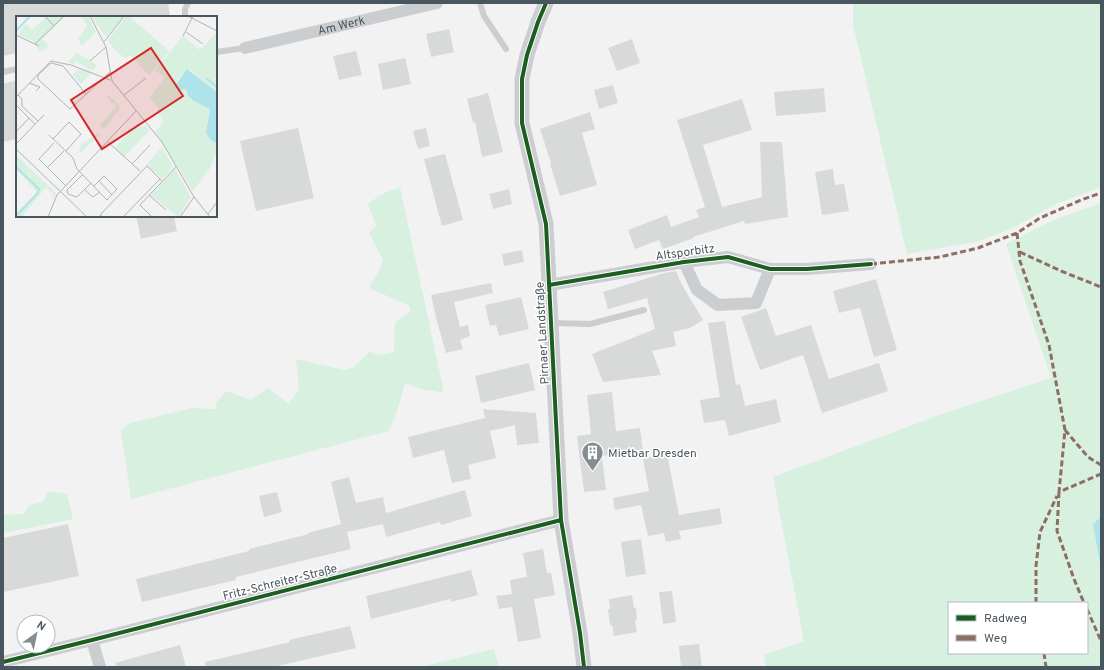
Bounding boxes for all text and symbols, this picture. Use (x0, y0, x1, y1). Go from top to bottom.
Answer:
street label: Am Werk (316, 13, 367, 40)
inset map (16, 16, 217, 217)
street label: Altsporbitz (654, 241, 716, 265)
street label: Pirnaer Landstraße (532, 281, 554, 385)
building icon: Mietbar Dresden (580, 440, 606, 473)
place label: Mietbar Dresden (608, 446, 697, 462)
street label: Fritz-Schreiter-Straße (221, 561, 339, 605)
legend (948, 602, 1088, 654)
text: Radweg (984, 611, 1027, 627)
north arrow (16, 614, 56, 654)
text: N (34, 618, 48, 634)
text: Weg (984, 631, 1007, 647)

